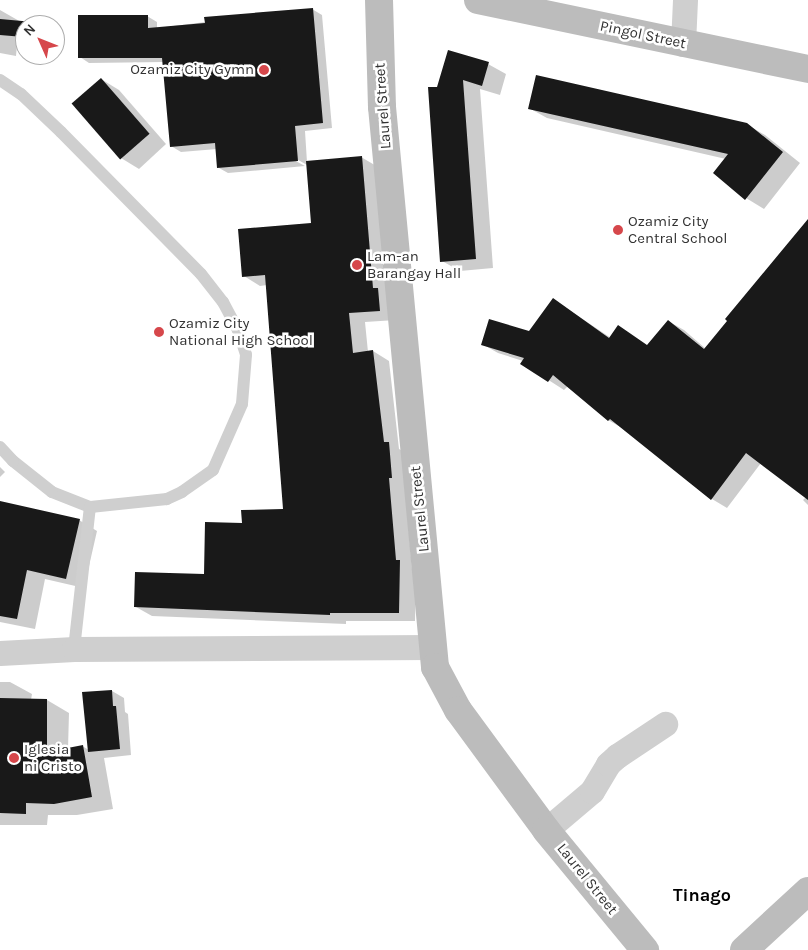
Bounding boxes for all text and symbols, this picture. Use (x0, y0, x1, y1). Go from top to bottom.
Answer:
north arrow (15, 15, 65, 65)
street label: Pingol Street (598, 17, 688, 53)
text: N (20, 20, 39, 39)
place label: Ozamiz City Gymn (130, 61, 254, 79)
street label: Laurel Street (371, 62, 395, 150)
marker: Ozamiz City Gymn (258, 64, 270, 76)
place label: Ozamiz City Central School (628, 212, 727, 247)
marker: Ozamiz City Central School (612, 224, 624, 236)
place label: Lam-an Barangay Hall (367, 247, 461, 282)
marker: Lam-an Barangay Hall (351, 259, 363, 271)
place label: Ozamiz City National High School (169, 314, 313, 349)
marker: Ozamiz City National High School (153, 326, 165, 338)
street label: Laurel Street (407, 465, 433, 553)
place label: Iglesia ni Cristo (24, 740, 82, 775)
marker: Iglesia ni Cristo (8, 752, 20, 764)
street label: Laurel Street (553, 840, 621, 918)
district label: Tinago (673, 884, 731, 906)

